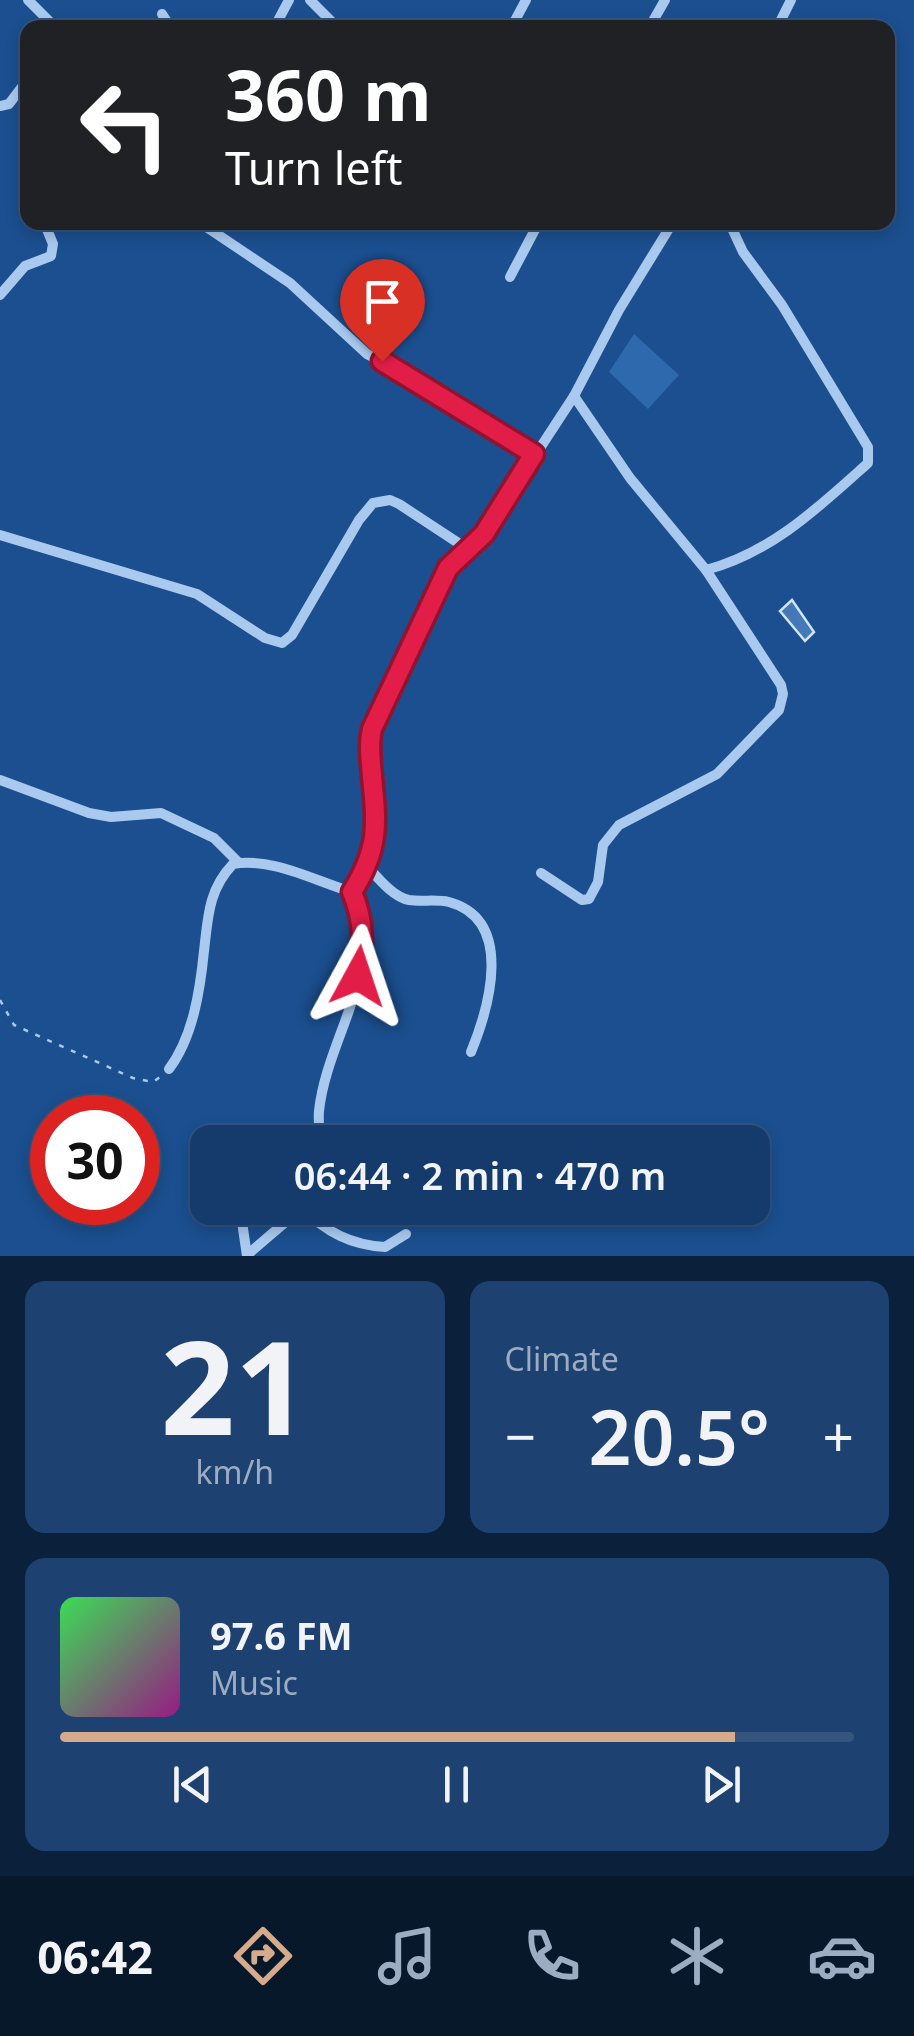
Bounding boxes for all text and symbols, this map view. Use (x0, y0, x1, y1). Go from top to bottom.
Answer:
text: 360 m (225, 46, 432, 142)
icon: left (60, 60, 190, 190)
text: Turn left (225, 137, 402, 198)
pin (340, 259, 425, 362)
icon: arrive (355, 274, 410, 329)
position arrow (306, 924, 410, 1028)
speed limit sign: 30 (30, 1095, 160, 1225)
text: 06:44 · 2 min · 470 m (294, 1149, 666, 1201)
text: 21 (160, 1296, 309, 1473)
text: Climate (505, 1337, 619, 1380)
text: 20.5° (589, 1385, 770, 1487)
text: − (505, 1398, 536, 1473)
text: + (823, 1398, 854, 1473)
text: km/h (195, 1450, 274, 1493)
text: 97.6 FM (210, 1609, 352, 1661)
text: Music (210, 1661, 298, 1704)
icon: previous (165, 1757, 220, 1812)
icon: pause (429, 1757, 484, 1812)
icon: next (694, 1757, 749, 1812)
icon: directions (228, 1921, 298, 1991)
icon: music (372, 1921, 442, 1991)
icon: phone (517, 1921, 587, 1991)
icon: climate (662, 1921, 732, 1991)
icon: car (807, 1921, 877, 1991)
text: 06:42 (37, 1926, 153, 1987)

